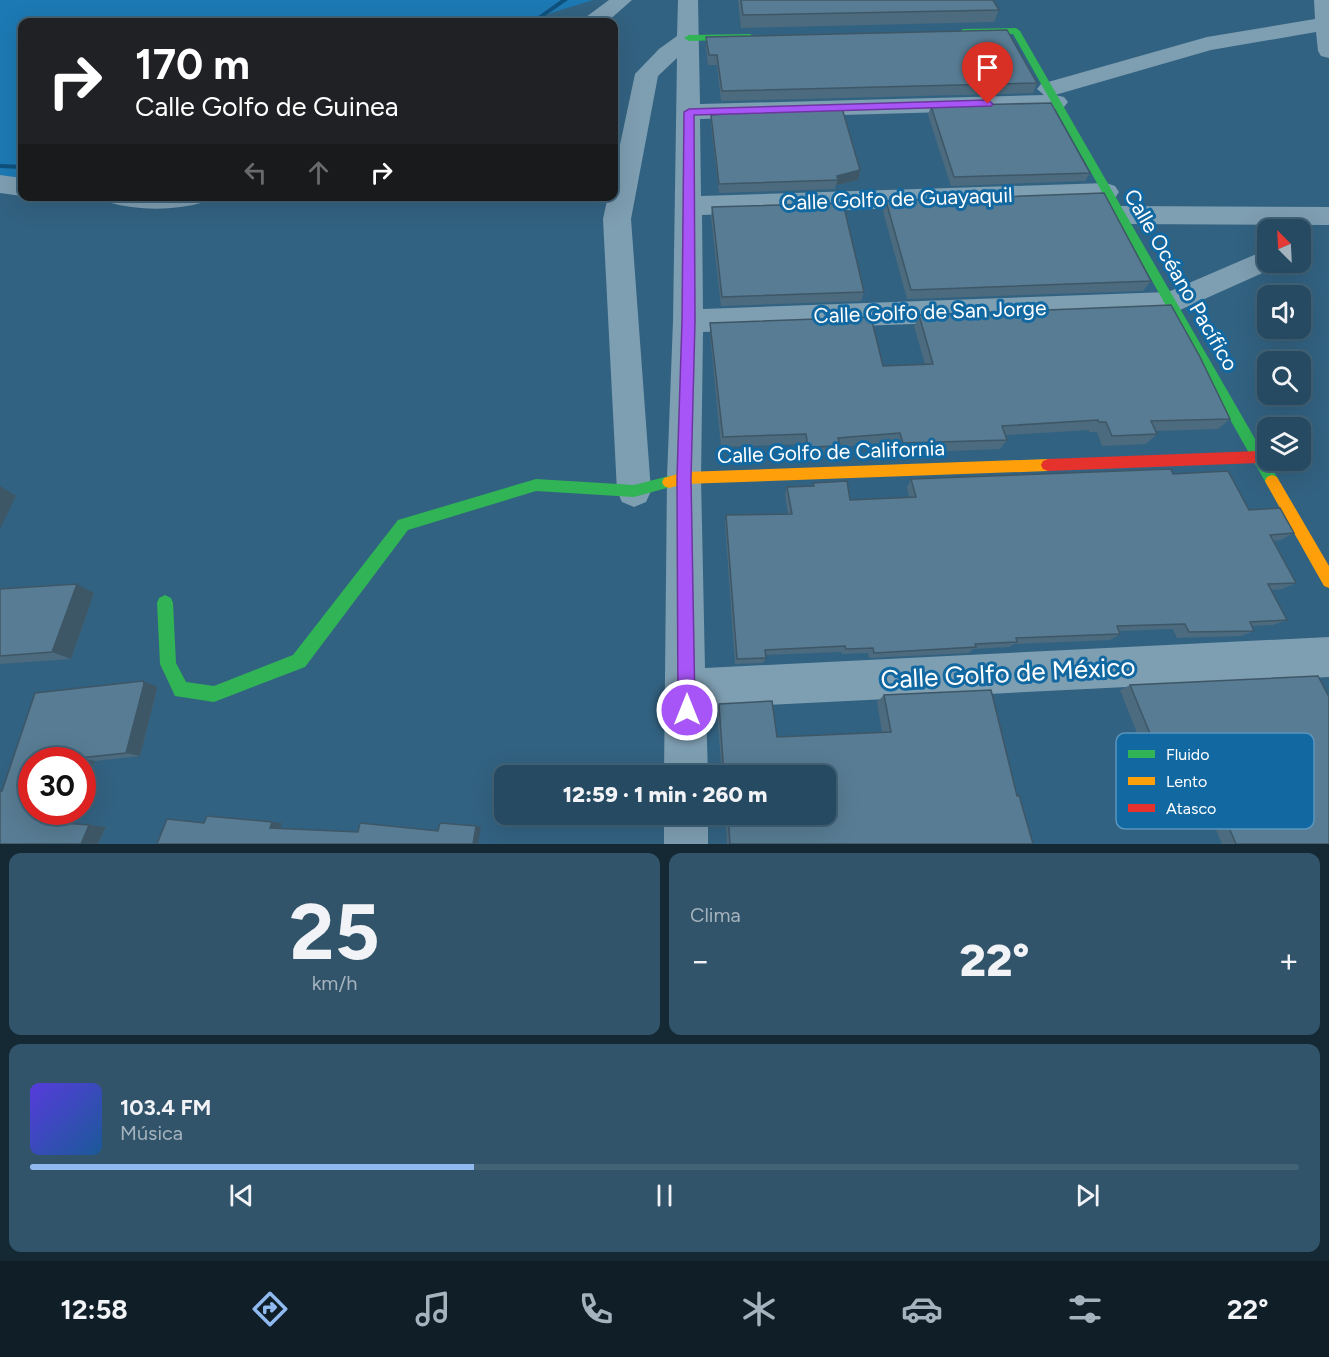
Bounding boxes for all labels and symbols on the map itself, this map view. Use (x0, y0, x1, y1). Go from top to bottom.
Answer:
pin (962, 42, 1013, 104)
street label: Calle Golfo de Guayaquil (781, 182, 1013, 215)
street label: Calle Océano Pacífico (1119, 184, 1244, 375)
north arrow (1257, 219, 1311, 273)
street label: Calle Golfo de San Jorge (813, 295, 1047, 328)
street label: Calle Golfo de California (717, 435, 945, 468)
street label: Calle Golfo de México (880, 650, 1136, 696)
position arrow (655, 678, 719, 742)
legend (1116, 733, 1314, 829)
text: Fluido (1166, 745, 1210, 764)
speed limit sign: 30 (18, 747, 96, 825)
text: Lento (1166, 772, 1207, 791)
text: Atasco (1166, 799, 1216, 818)

